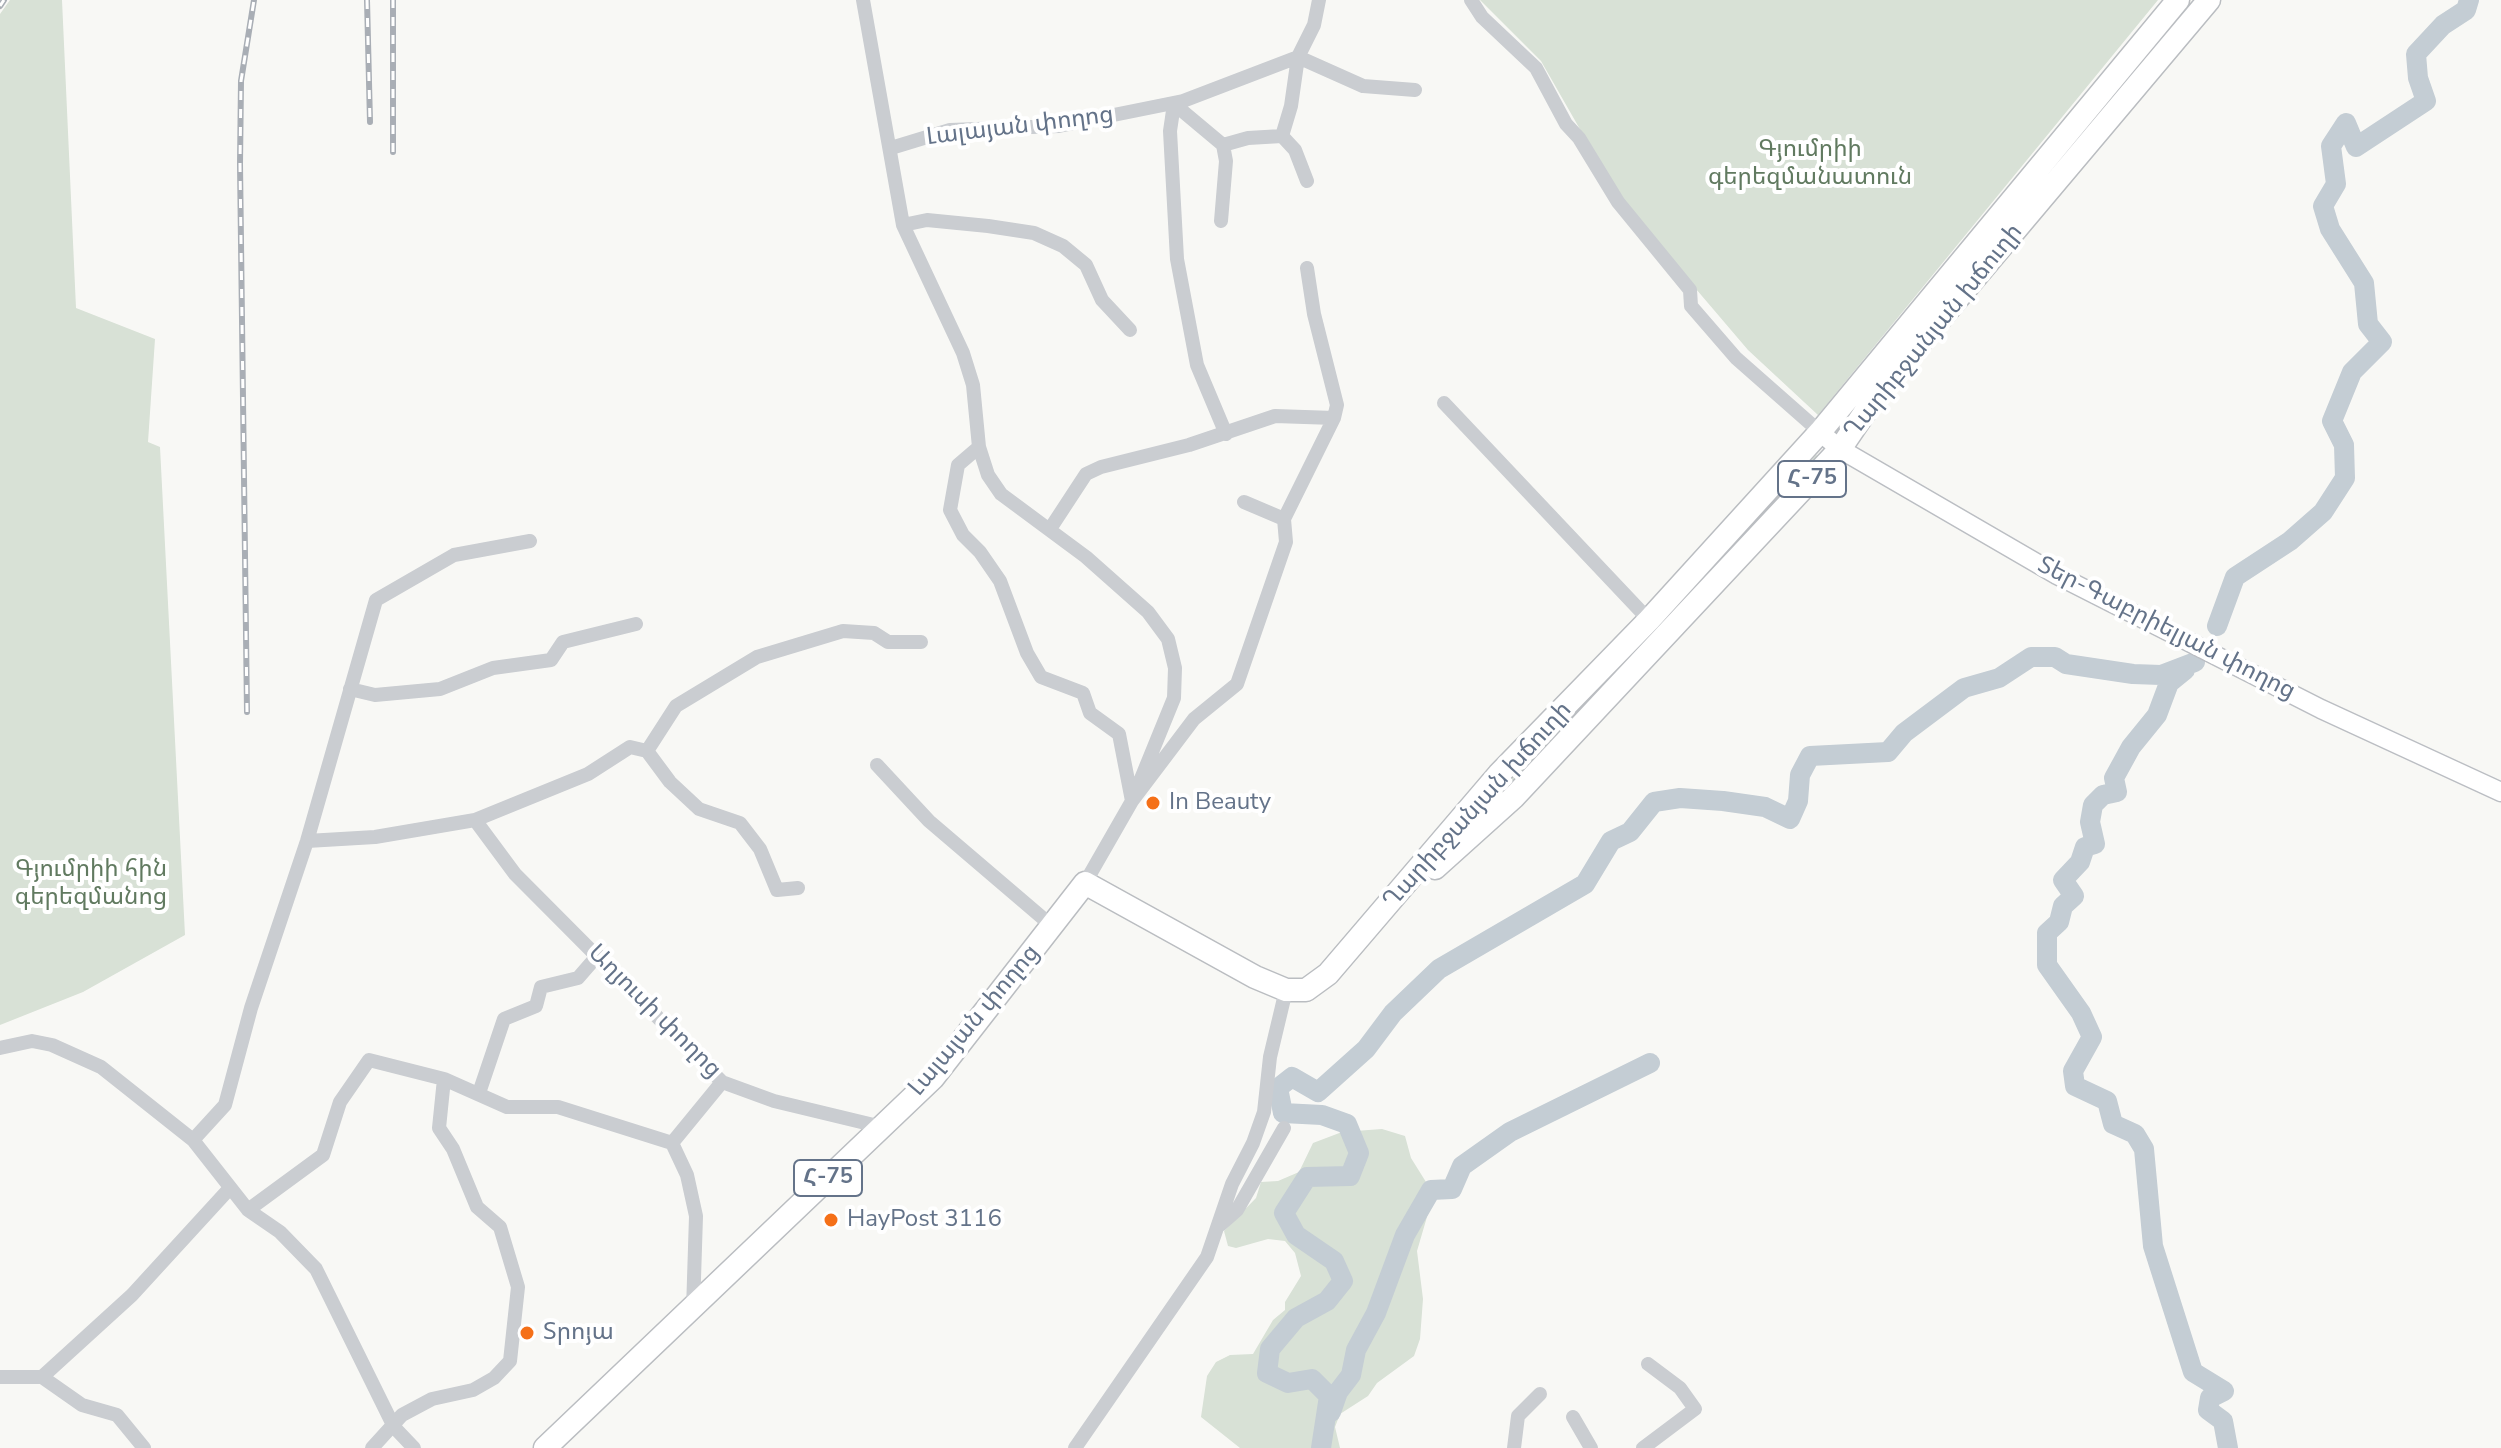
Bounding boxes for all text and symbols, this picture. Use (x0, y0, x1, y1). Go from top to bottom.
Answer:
street label: Լալայան փողոց (925, 101, 1115, 153)
park label: Գյումրիի գերեզմանատուն (1708, 136, 1912, 192)
street label: Ղարիբջանյան խճուղի (1838, 219, 2030, 445)
road number: Հ-75 (1778, 461, 1846, 497)
street label: Տեր-Գաբրիելյան փողոց (2032, 551, 2300, 707)
street label: Ղարիբջանյան խճուղի (1378, 697, 1578, 915)
place label: In Beauty (1169, 789, 1271, 817)
marker: In Beauty (1144, 794, 1162, 812)
park label: Գյումրիի հին գերեզմանոց (15, 856, 167, 912)
street label: Աղյուսի փողոց (581, 939, 727, 1085)
street label: Լալայան փողոց (903, 940, 1047, 1102)
road number: Հ-75 (794, 1160, 862, 1196)
place label: HayPost 3116 (847, 1206, 1002, 1234)
marker: HayPost 3116 (822, 1211, 840, 1229)
place label: Տրոյա (543, 1319, 614, 1347)
marker: Տրոյա (518, 1324, 536, 1342)

